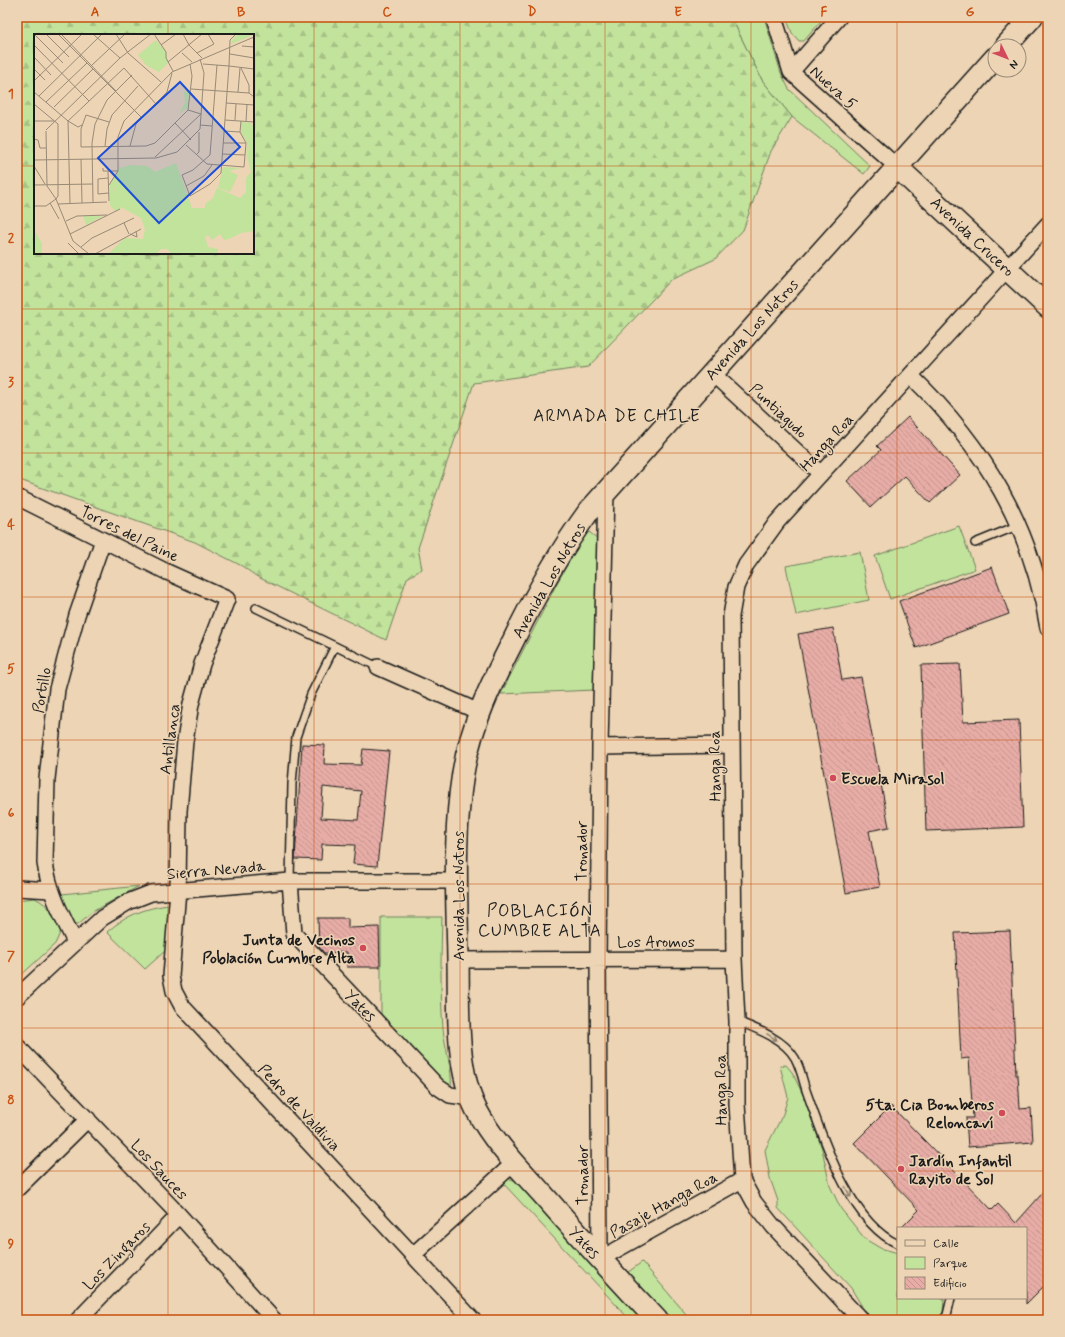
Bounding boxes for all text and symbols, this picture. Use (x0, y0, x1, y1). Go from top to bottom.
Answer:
text: A (91, 4, 99, 21)
text: B (237, 4, 246, 21)
text: C (382, 4, 392, 21)
text: D (528, 4, 537, 21)
text: E (674, 4, 682, 21)
text: F (821, 4, 828, 21)
text: G (966, 4, 975, 21)
inset map (34, 34, 254, 254)
north arrow (987, 38, 1027, 78)
text: N (1006, 57, 1021, 72)
street label: Nueva 5 (805, 61, 861, 115)
text: 1 (8, 86, 14, 103)
street label: Avenida Crucero (925, 193, 1019, 282)
text: 2 (8, 230, 15, 247)
street label: Avenida Los Notros (701, 275, 803, 385)
text: 3 (8, 374, 14, 391)
street label: Puntiagudo (745, 379, 811, 443)
district label: ARMADA DE CHILE (533, 405, 701, 427)
street label: Hanga Roa (795, 409, 860, 477)
street label: Torres del Paine (76, 501, 183, 568)
text: 4 (7, 517, 15, 534)
street label: Avenida Los Notros (508, 519, 591, 642)
text: 5 (7, 661, 15, 678)
street label: Portillo (28, 666, 57, 715)
street label: Antillanca (155, 702, 186, 776)
street label: Hanga Roa (704, 730, 728, 802)
place label: Escuela Mirasol (841, 769, 945, 790)
marker: Escuela Mirasol (828, 773, 838, 783)
text: 6 (8, 805, 15, 822)
street label: Tronador (572, 820, 593, 881)
street label: Avenida Los Notros (449, 831, 470, 961)
street label: Sierra Nevada (166, 856, 267, 885)
district label: POBLACIÓN CUMBRE ALTA (478, 900, 602, 942)
place label: Junta de Vecinos Población Cumbre Alta (202, 930, 355, 969)
street label: Los Aromos (617, 932, 695, 953)
marker: Junta de Vecinos Población Cumbre Alta (358, 943, 368, 953)
text: 7 (7, 948, 15, 965)
street label: Yates (339, 985, 380, 1027)
one-way arrow (766, 1034, 778, 1042)
street label: Hanga Roa (710, 1054, 734, 1126)
street label: Pedro de Valdivia (253, 1060, 345, 1156)
text: 8 (7, 1092, 15, 1109)
place label: 5ta. Cia Bomberos Reloncaví (865, 1095, 995, 1134)
marker: 5ta. Cia Bomberos Reloncaví (997, 1108, 1007, 1118)
street label: Los Sauces (126, 1135, 192, 1205)
street label: Tronador (573, 1144, 594, 1205)
place label: Jardín Infantil Rayito de Sol (909, 1151, 1012, 1190)
marker: Jardín Infantil Rayito de Sol (896, 1164, 906, 1174)
street label: Pasaje Hanga Roa (606, 1167, 722, 1244)
one-way arrow (845, 1186, 852, 1198)
street label: Los Zingaros (79, 1217, 156, 1296)
street label: Yates (564, 1222, 604, 1264)
legend (897, 1227, 1027, 1299)
text: 9 (8, 1236, 15, 1253)
text: Calle (933, 1236, 959, 1252)
text: Parque (933, 1256, 968, 1272)
text: Edificio (933, 1276, 967, 1292)

